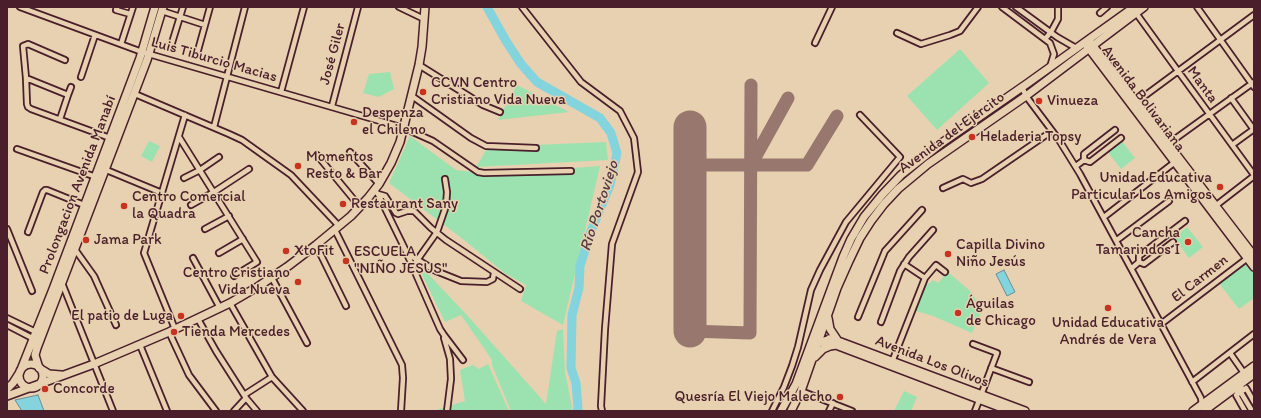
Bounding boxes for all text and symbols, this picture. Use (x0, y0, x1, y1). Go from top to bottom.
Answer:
street label: José Giler (316, 21, 350, 87)
street label: Luis Tiburcio Macias (149, 33, 279, 87)
street label: Avenida Bolivariana (1097, 42, 1189, 156)
street label: Manta (1183, 63, 1221, 107)
place label: CCVN Centro Cristiano Vida Nueva (431, 74, 566, 109)
marker: CCVN Centro Cristiano Vida Nueva (418, 87, 428, 97)
street label: Avenida del Ejército (896, 89, 1008, 177)
place label: Vinueza (1047, 92, 1098, 110)
street label: Prolongacion Avenida Manabí (36, 93, 120, 277)
marker: Vinueza (1034, 96, 1044, 106)
place label: Despenza el Chileno (362, 104, 426, 139)
marker: Despenza el Chileno (349, 117, 359, 127)
place label: Heladeria Topsy (980, 128, 1081, 146)
marker: Heladeria Topsy (967, 132, 977, 142)
place label: Momentos Resto & Bar (306, 148, 382, 183)
water label: Río Portoviejo (576, 158, 624, 254)
marker: Momentos Resto & Bar (293, 161, 303, 171)
place label: Unidad Educativa Particular Los Amigos (1071, 169, 1212, 204)
marker: Unidad Educativa Particular Los Amigos (1215, 182, 1225, 192)
place label: Centro Comercial la Quadra (132, 188, 245, 223)
place label: Restaurant Sany (351, 195, 458, 213)
marker: Restaurant Sany (338, 199, 348, 209)
marker: Centro Comercial la Quadra (119, 201, 129, 211)
place label: Cancha Tamarindos I (1096, 224, 1180, 259)
place label: Jama Park (94, 231, 162, 249)
marker: Jama Park (81, 235, 91, 245)
place label: Capilla Divino Niño Jesús (956, 236, 1045, 271)
marker: Cancha Tamarindos I (1183, 237, 1193, 247)
place label: XtoFit (294, 242, 334, 260)
place label: ESCUELA "NIÑO JESUS" (354, 243, 447, 278)
marker: XtoFit (281, 246, 291, 256)
marker: Capilla Divino Niño Jesús (943, 249, 953, 259)
street label: El Carmen (1168, 251, 1232, 307)
marker: ESCUELA "NIÑO JESUS" (341, 256, 351, 266)
place label: Centro Cristiano Vida Nueva (183, 264, 290, 299)
marker: Centro Cristiano Vida Nueva (293, 277, 303, 287)
place label: Águilas de Chicago (966, 295, 1036, 330)
marker: Unidad Educativa Andrés de Vera (1103, 303, 1113, 313)
place label: El patio de Luga (71, 307, 173, 325)
marker: Águilas de Chicago (953, 308, 963, 318)
marker: El patio de Luga (176, 311, 186, 321)
place label: Unidad Educativa Andrés de Vera (1052, 314, 1164, 349)
place label: Tienda Mercedes (182, 323, 290, 341)
marker: Tienda Mercedes (169, 327, 179, 337)
street label: Avenida Los Olivos (873, 332, 991, 392)
place label: Concorde (53, 380, 115, 398)
marker: Concorde (40, 384, 50, 394)
place label: Quesría El Viejo Malecho (675, 388, 832, 406)
marker: Quesría El Viejo Malecho (835, 392, 845, 402)

